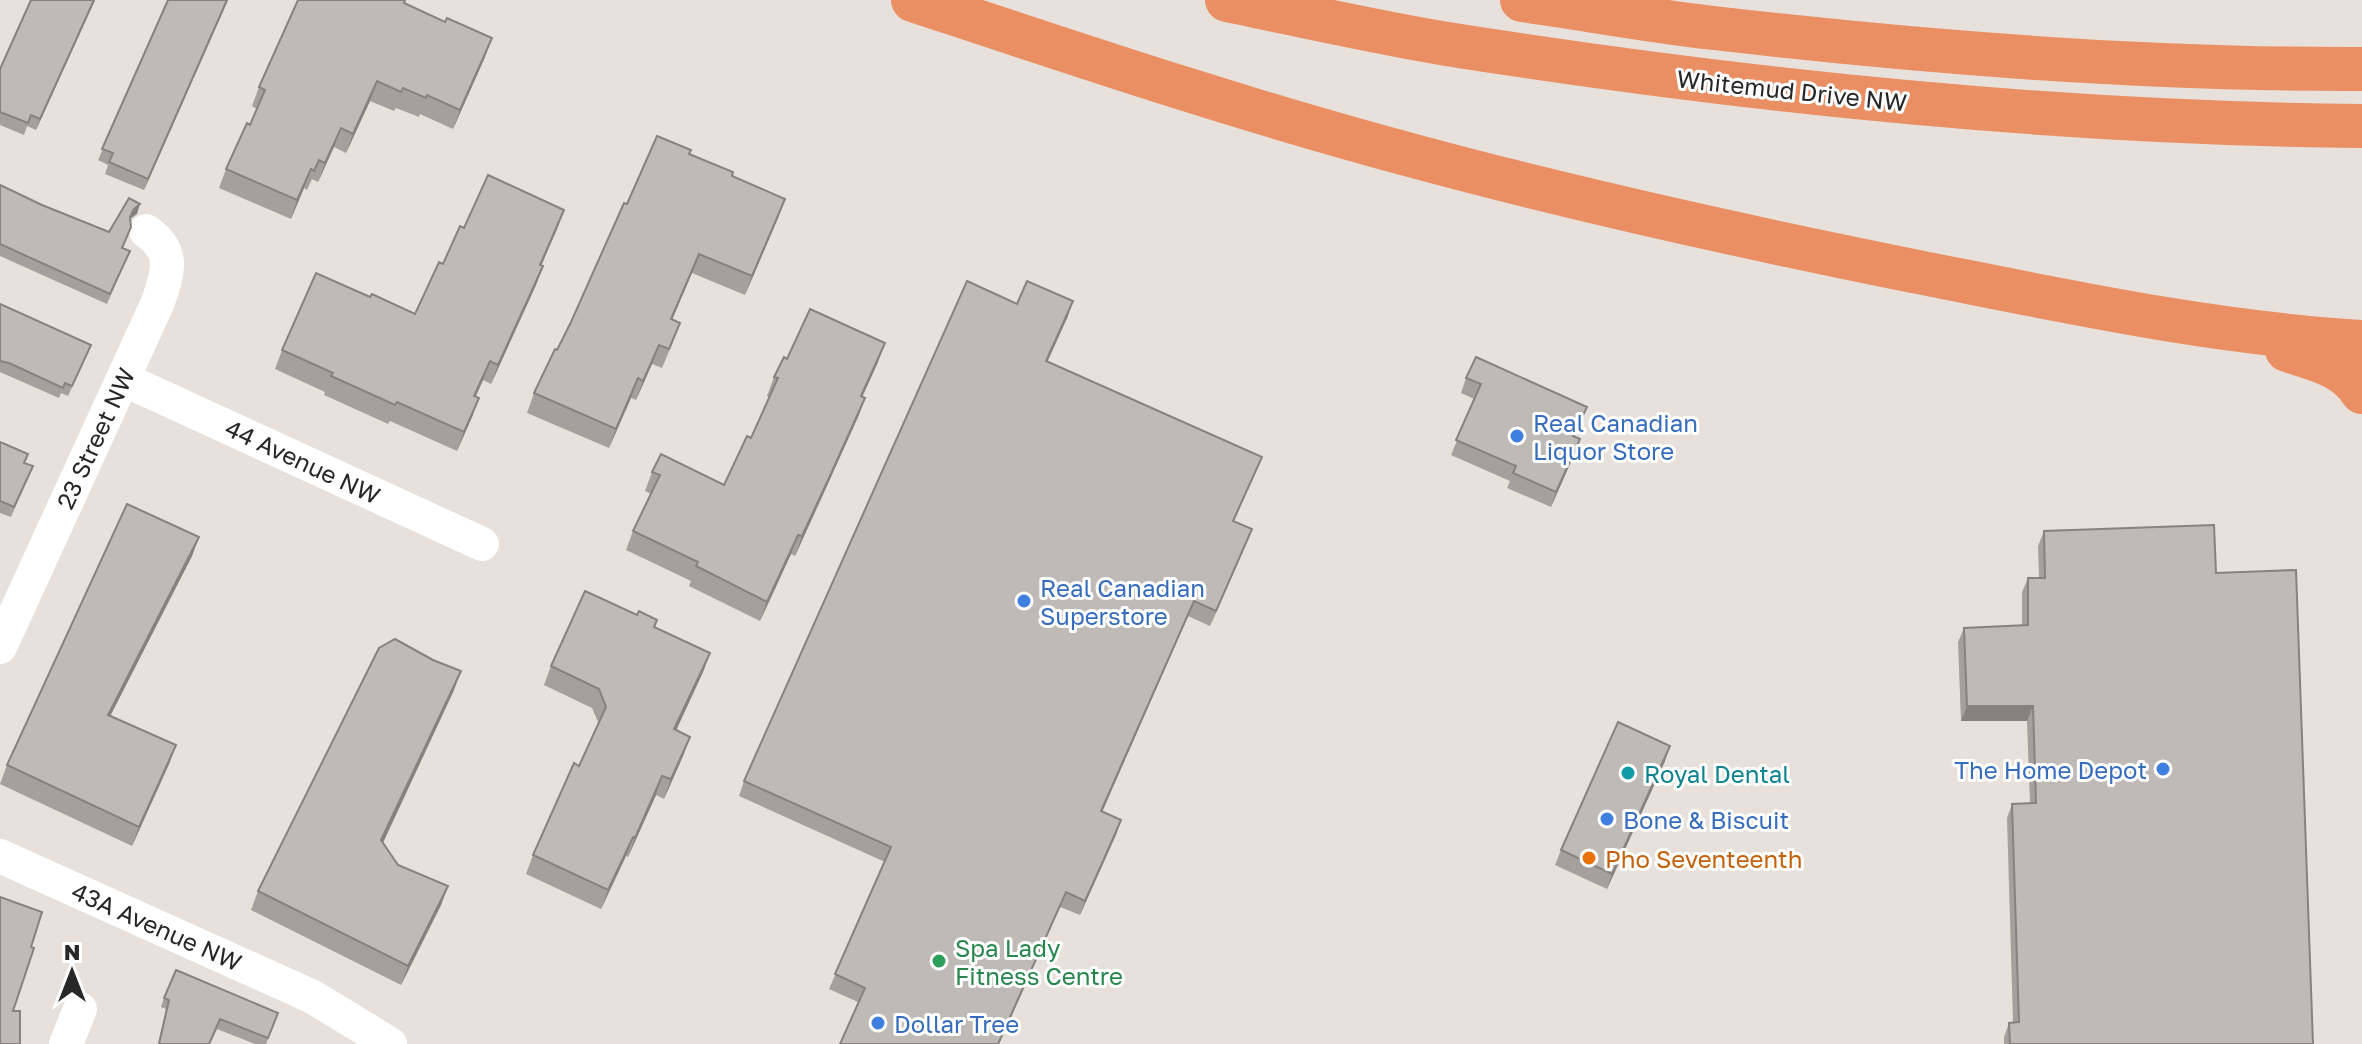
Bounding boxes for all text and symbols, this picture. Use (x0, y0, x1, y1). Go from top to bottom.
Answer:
street label: Whitemud Drive NW (1676, 64, 1908, 116)
street label: 23 Street NW (50, 363, 140, 513)
place label: Real Canadian Liquor Store (1533, 408, 1698, 465)
street label: 44 Avenue NW (221, 413, 385, 509)
marker: Real Canadian Liquor Store (1508, 427, 1526, 445)
place label: Real Canadian Superstore (1040, 573, 1205, 630)
marker: Real Canadian Superstore (1015, 592, 1033, 610)
place label: The Home Depot (1954, 755, 2147, 784)
place label: Royal Dental (1644, 759, 1790, 788)
marker: The Home Depot (2154, 760, 2172, 778)
marker: Royal Dental (1619, 764, 1637, 782)
place label: Bone & Biscuit (1623, 805, 1789, 834)
marker: Bone & Biscuit (1598, 810, 1616, 828)
place label: Pho Seventeenth (1605, 844, 1802, 873)
marker: Pho Seventeenth (1580, 849, 1598, 867)
street label: 43A Avenue NW (68, 876, 246, 976)
north arrow (32, 932, 112, 1012)
place label: Spa Lady Fitness Centre (955, 933, 1123, 990)
marker: Spa Lady Fitness Centre (930, 952, 948, 970)
place label: Dollar Tree (894, 1009, 1019, 1038)
marker: Dollar Tree (869, 1014, 887, 1032)

